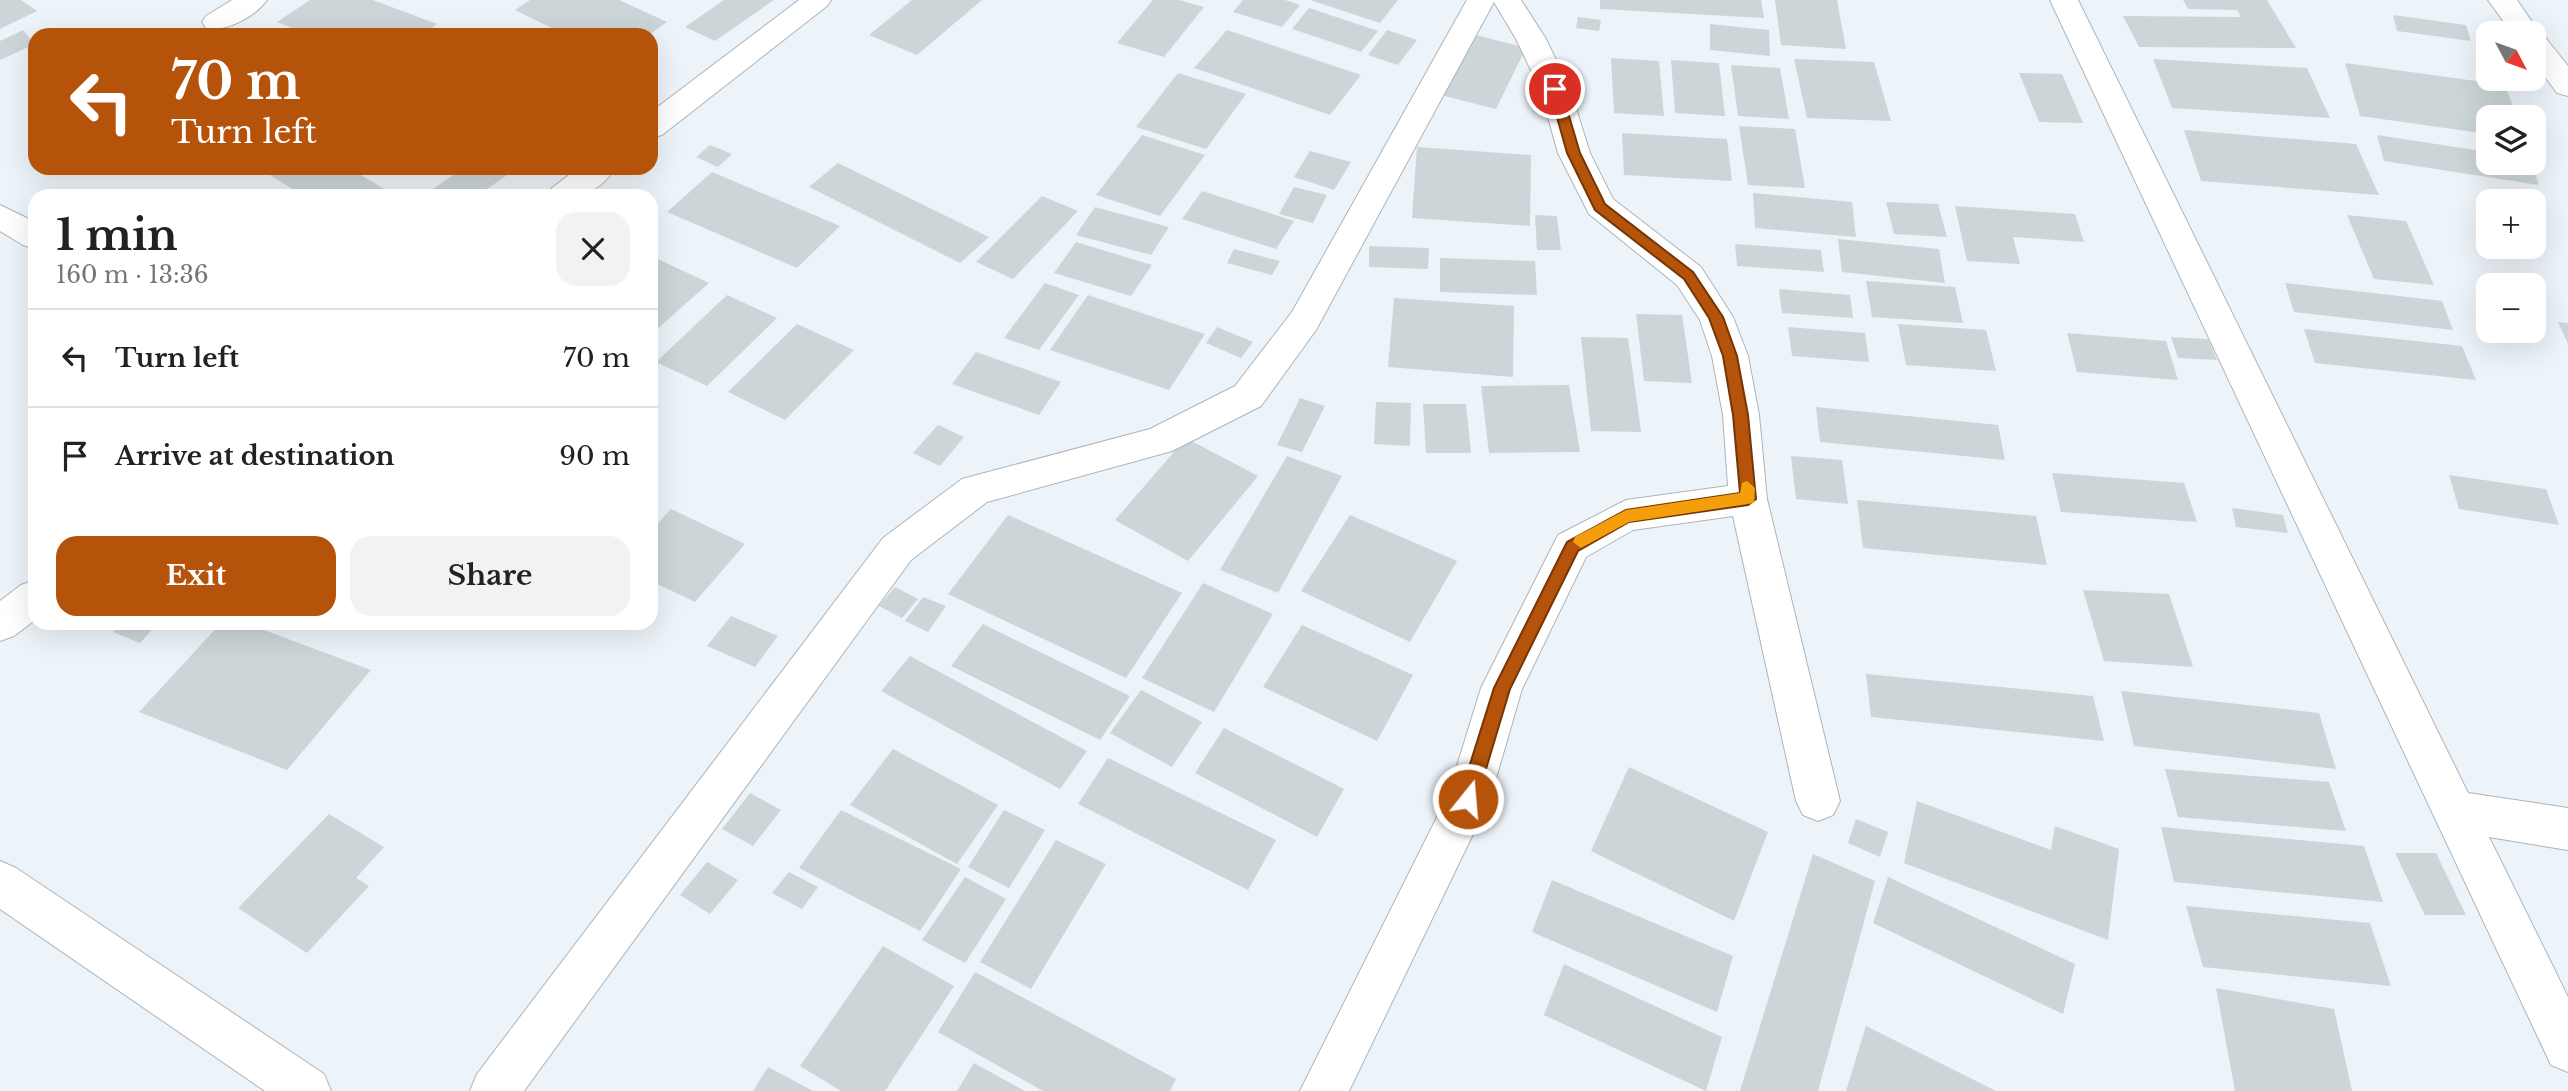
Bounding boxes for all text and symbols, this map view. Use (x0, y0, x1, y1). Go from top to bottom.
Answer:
north arrow (2476, 21, 2546, 91)
map controls (2476, 21, 2546, 343)
text: 70 m (171, 51, 301, 112)
icon: left (56, 56, 147, 147)
pin (1525, 59, 1585, 119)
icon: arrive (1536, 70, 1574, 108)
button: layers (2476, 105, 2546, 175)
text: Turn left (171, 112, 317, 152)
button: + (2476, 189, 2546, 259)
text: 1 min (56, 209, 178, 261)
button: close (556, 212, 630, 286)
text: 160 m · 13:36 (56, 261, 208, 289)
button: − (2476, 273, 2546, 343)
icon: left (56, 339, 94, 377)
text: Turn left (115, 342, 239, 374)
text: 70 m (563, 342, 630, 374)
icon: arrive (56, 437, 94, 475)
text: Arrive at destination (115, 440, 395, 472)
text: 90 m (559, 440, 630, 472)
button: Exit (56, 536, 336, 616)
button: Share (350, 536, 630, 616)
position arrow (1431, 762, 1505, 836)

